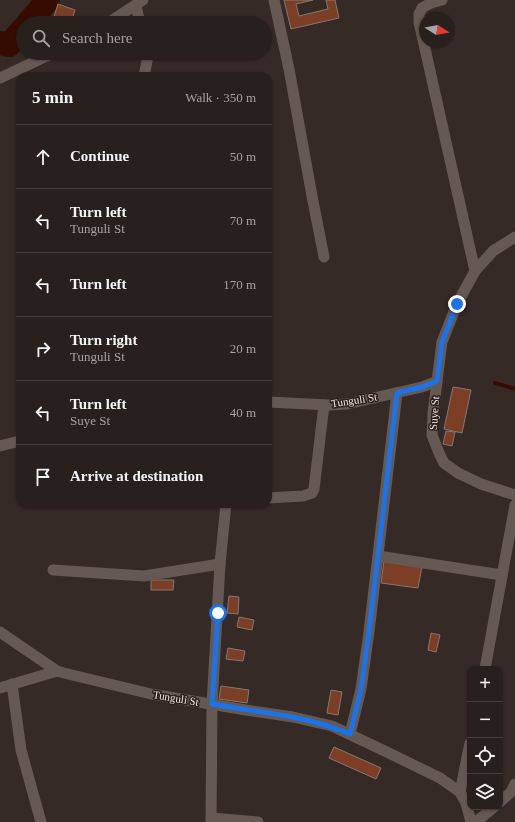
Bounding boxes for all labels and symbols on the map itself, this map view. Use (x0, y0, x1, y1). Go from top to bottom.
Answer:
north arrow (419, 12, 455, 48)
route end (448, 295, 466, 313)
street label: Tunguli St (330, 390, 378, 410)
street label: Suye St (427, 396, 441, 430)
route start (209, 604, 227, 622)
street label: Tunguli St (152, 688, 200, 708)

